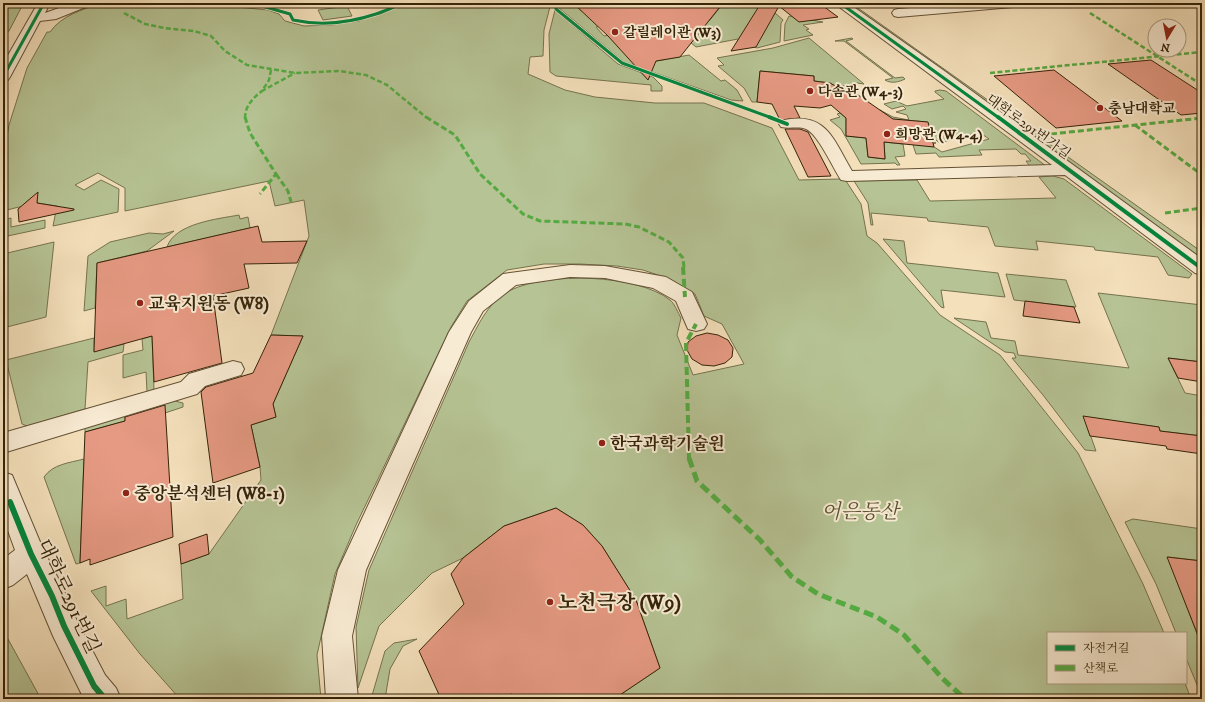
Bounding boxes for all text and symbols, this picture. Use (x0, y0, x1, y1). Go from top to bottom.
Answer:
north arrow (1147, 18, 1187, 58)
place label: 갈릴레이관 (W3) (623, 24, 721, 42)
marker: 갈릴레이관 (W3) (610, 27, 620, 37)
text: N (1160, 39, 1171, 55)
place label: 다솜관 (W4-3) (818, 83, 903, 101)
marker: 다솜관 (W4-3) (805, 86, 815, 96)
street label: 대학로291번가길 (983, 90, 1074, 164)
place label: 충남대학교 (1108, 100, 1176, 118)
marker: 충남대학교 (1095, 103, 1105, 113)
place label: 희망관 (W4-4) (895, 126, 983, 144)
marker: 희망관 (W4-4) (882, 129, 892, 139)
place label: 교육지원동 (W8) (148, 293, 269, 315)
marker: 교육지원동 (W8) (135, 298, 145, 308)
place label: 한국과학기술원 (610, 433, 725, 455)
marker: 한국과학기술원 (597, 438, 607, 448)
place label: 중앙분석센터 (W8-1) (134, 483, 285, 505)
marker: 중앙분석센터 (W8-1) (121, 488, 131, 498)
park label: 어은동산 (821, 500, 901, 525)
street label: 대학로291번길 (30, 535, 105, 658)
place label: 노천극장 (W9) (558, 591, 681, 616)
marker: 노천극장 (W9) (545, 597, 555, 607)
legend (1047, 632, 1187, 684)
text: 자전거길 (1083, 641, 1129, 656)
text: 산책로 (1083, 661, 1118, 676)

